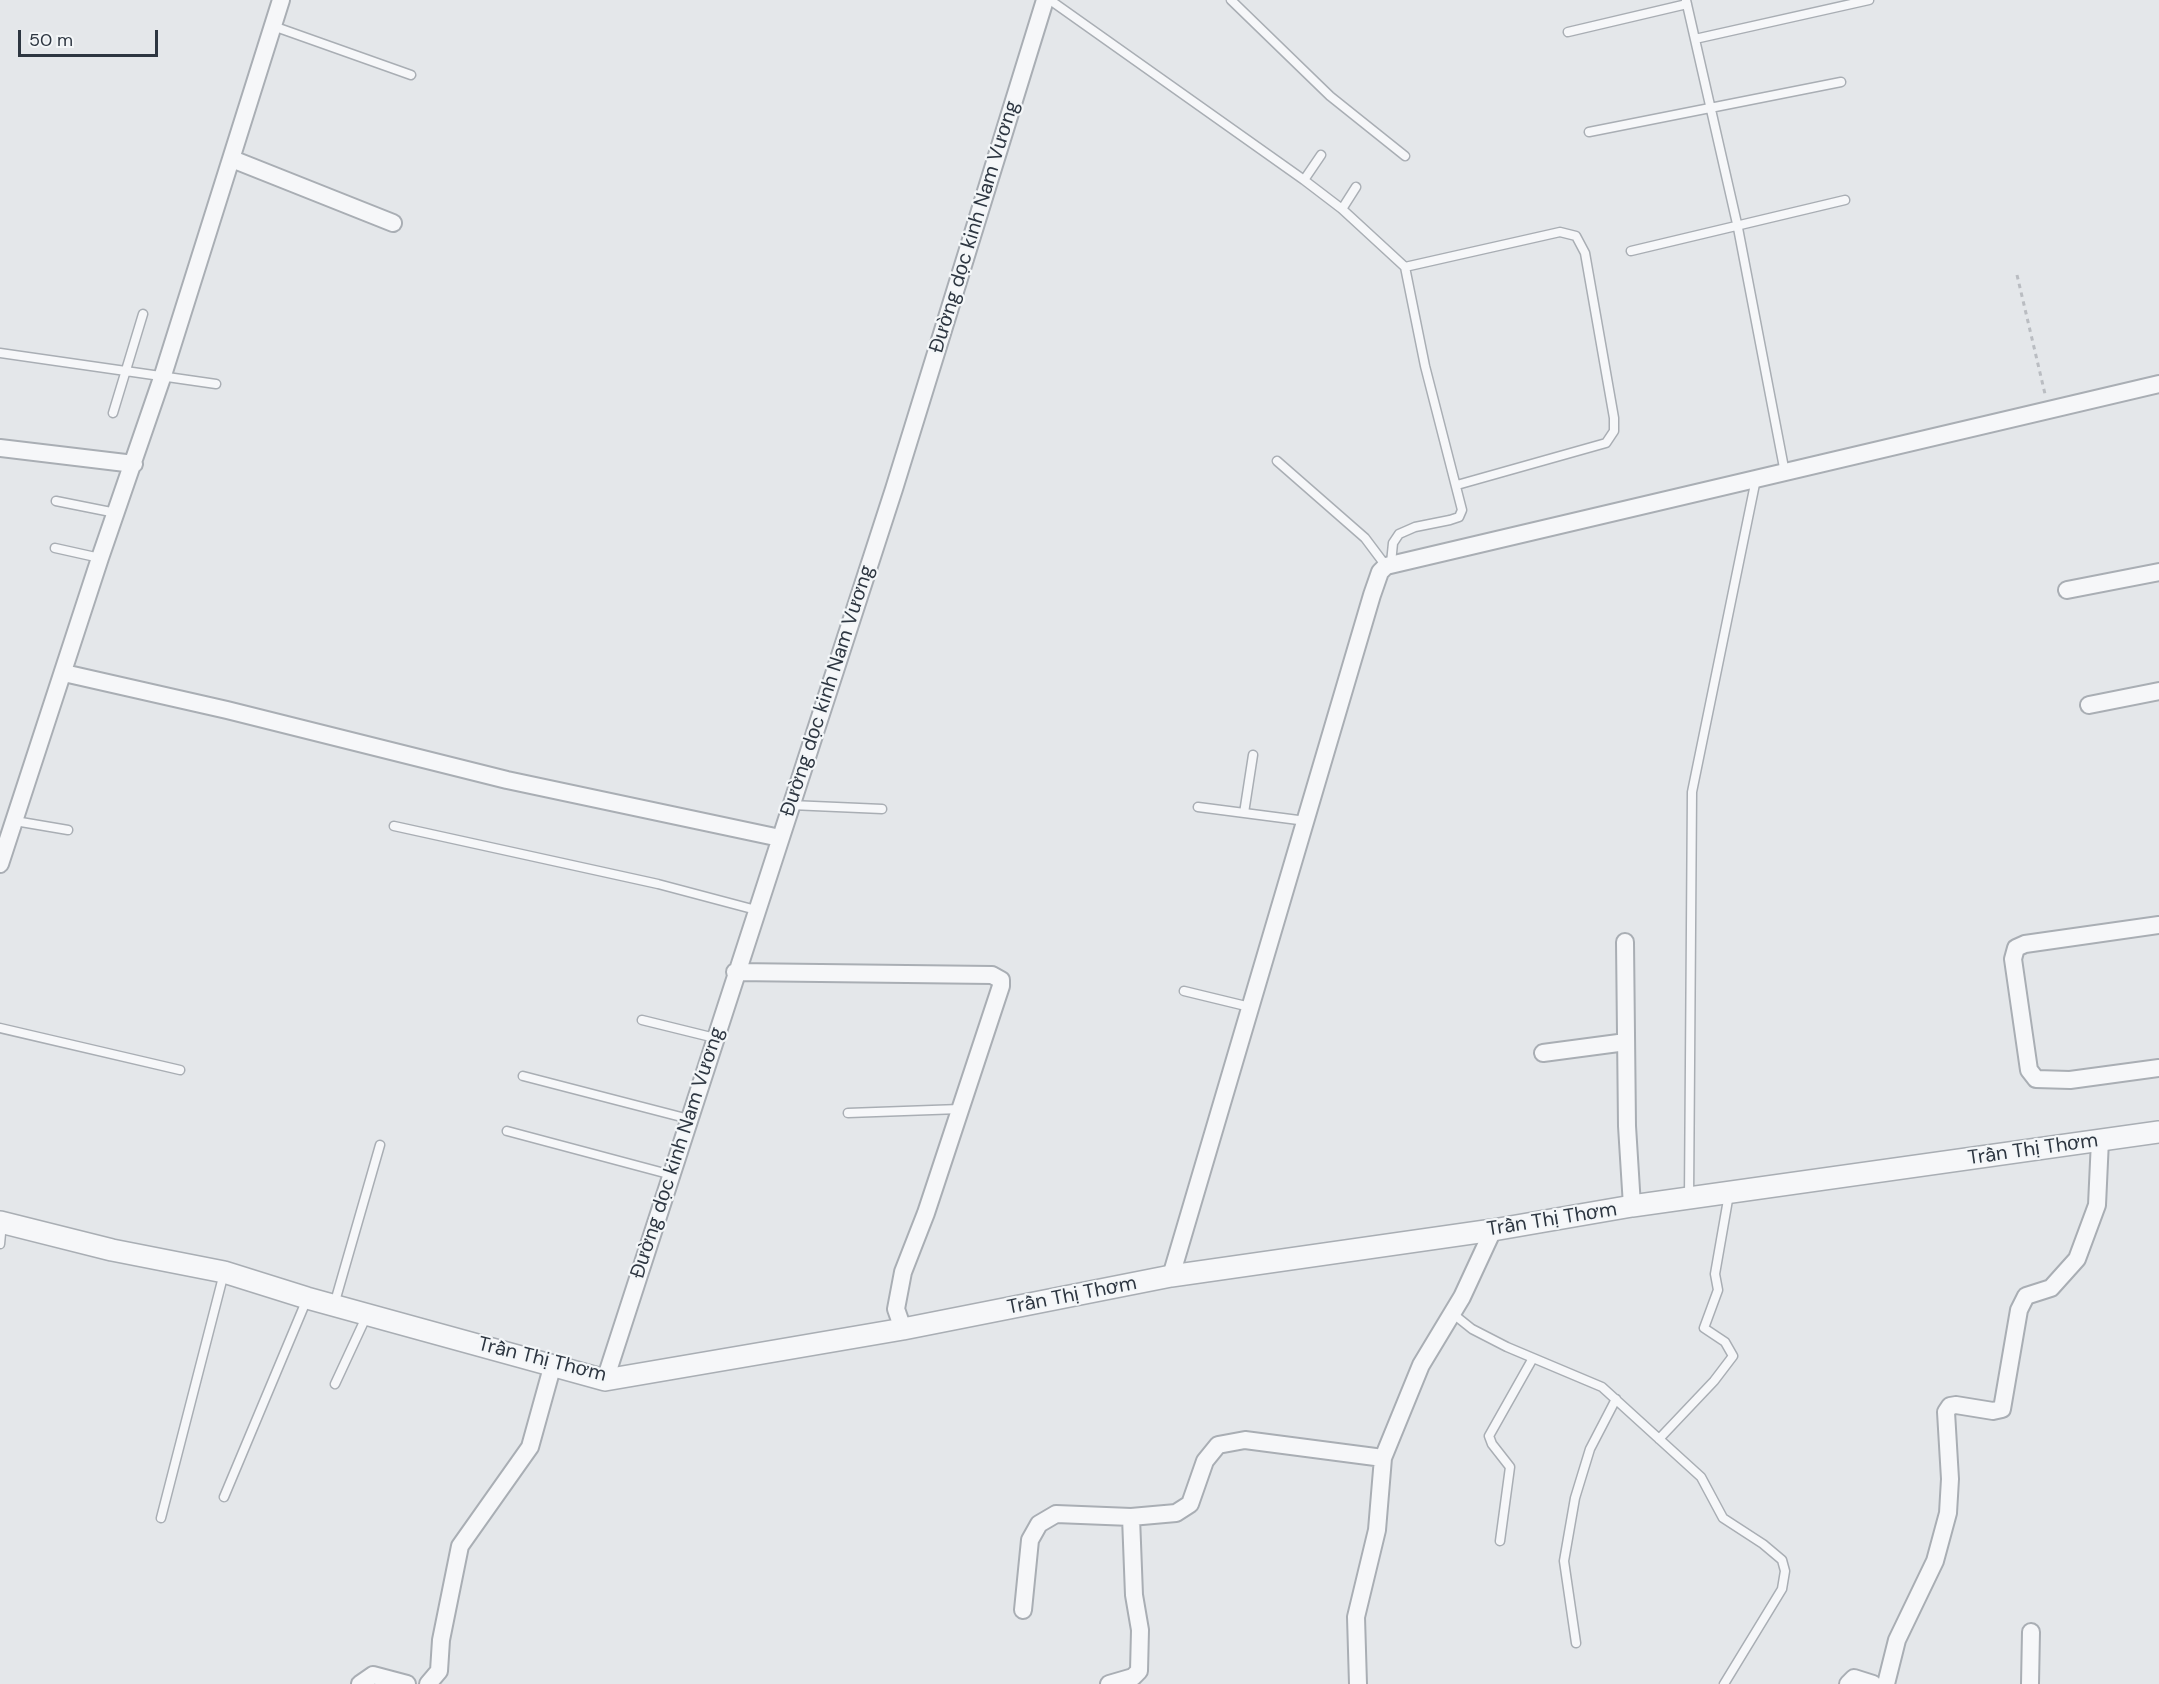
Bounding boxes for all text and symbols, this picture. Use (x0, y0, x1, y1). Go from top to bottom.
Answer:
scale bar (21, 18, 160, 56)
text: 50 m (29, 28, 73, 52)
street label: Đường dọc kinh Nam Vương (925, 98, 1025, 356)
street label: Đường dọc kinh Nam Vương (776, 562, 880, 820)
street label: Đường dọc kinh Nam Vương (626, 1024, 730, 1282)
street label: Trần Thị Thơm (1966, 1129, 2100, 1171)
street label: Trần Thị Thơm (1485, 1198, 1619, 1242)
street label: Trần Thị Thơm (1005, 1272, 1139, 1320)
street label: Trần Thị Thơm (475, 1332, 609, 1388)

